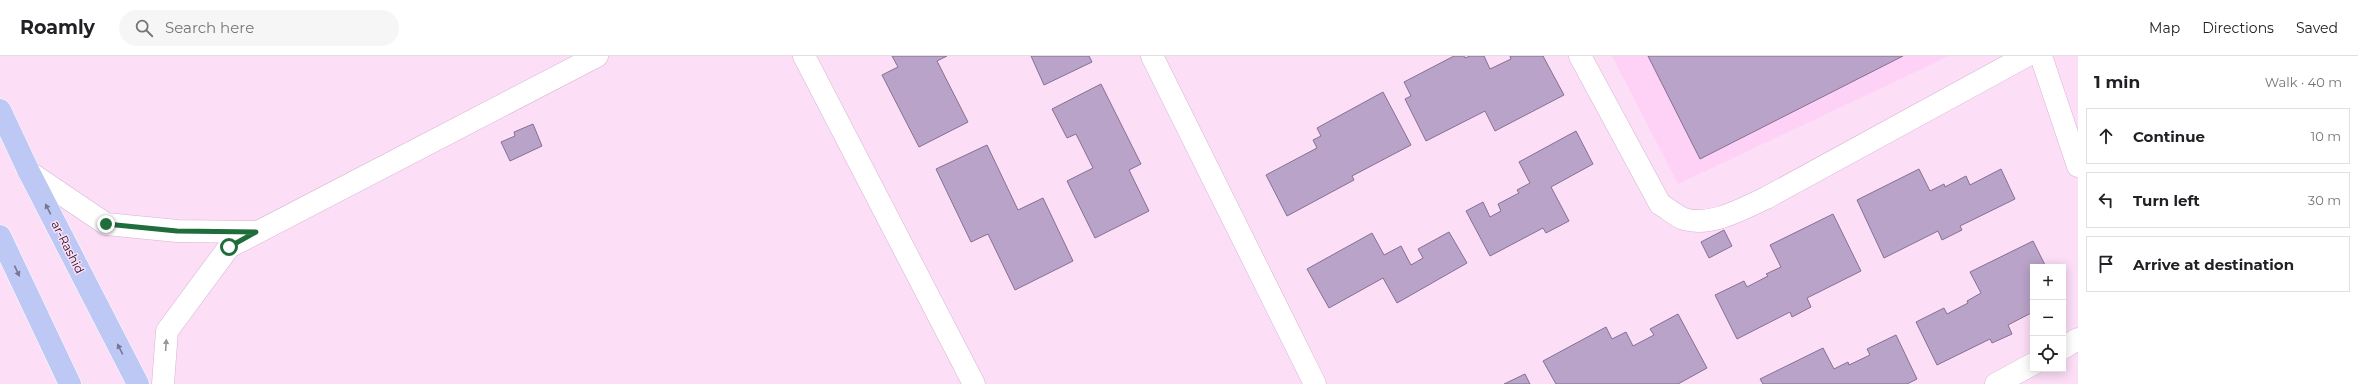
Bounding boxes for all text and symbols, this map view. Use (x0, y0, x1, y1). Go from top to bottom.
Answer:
search box (119, 10, 399, 46)
text: Roamly (20, 16, 95, 39)
icon: search (133, 17, 155, 39)
text: Search here (165, 18, 254, 37)
text: Map (2149, 19, 2180, 37)
text: Directions (2202, 19, 2274, 37)
text: Saved (2296, 19, 2338, 37)
text: 1 min (2094, 72, 2140, 92)
text: Walk · 40 m (2265, 74, 2342, 90)
icon: ahead (2095, 125, 2117, 147)
text: Continue (2133, 127, 2205, 146)
text: 10 m (2311, 128, 2341, 144)
icon: left (2095, 189, 2117, 211)
text: Turn left (2133, 191, 2200, 210)
text: 30 m (2308, 192, 2341, 208)
one-way arrow (45, 203, 51, 214)
route end (97, 215, 115, 233)
street label: ar-Rashid (48, 218, 88, 276)
route start (220, 238, 238, 256)
icon: arrive (2095, 253, 2117, 275)
text: Arrive at destination (2133, 255, 2294, 274)
map controls (2030, 264, 2066, 372)
button: + (2030, 264, 2066, 300)
one-way arrow (14, 266, 20, 277)
button: − (2030, 300, 2066, 336)
button: locate (2030, 336, 2066, 372)
one-way arrow (163, 339, 170, 351)
one-way arrow (117, 344, 124, 355)

